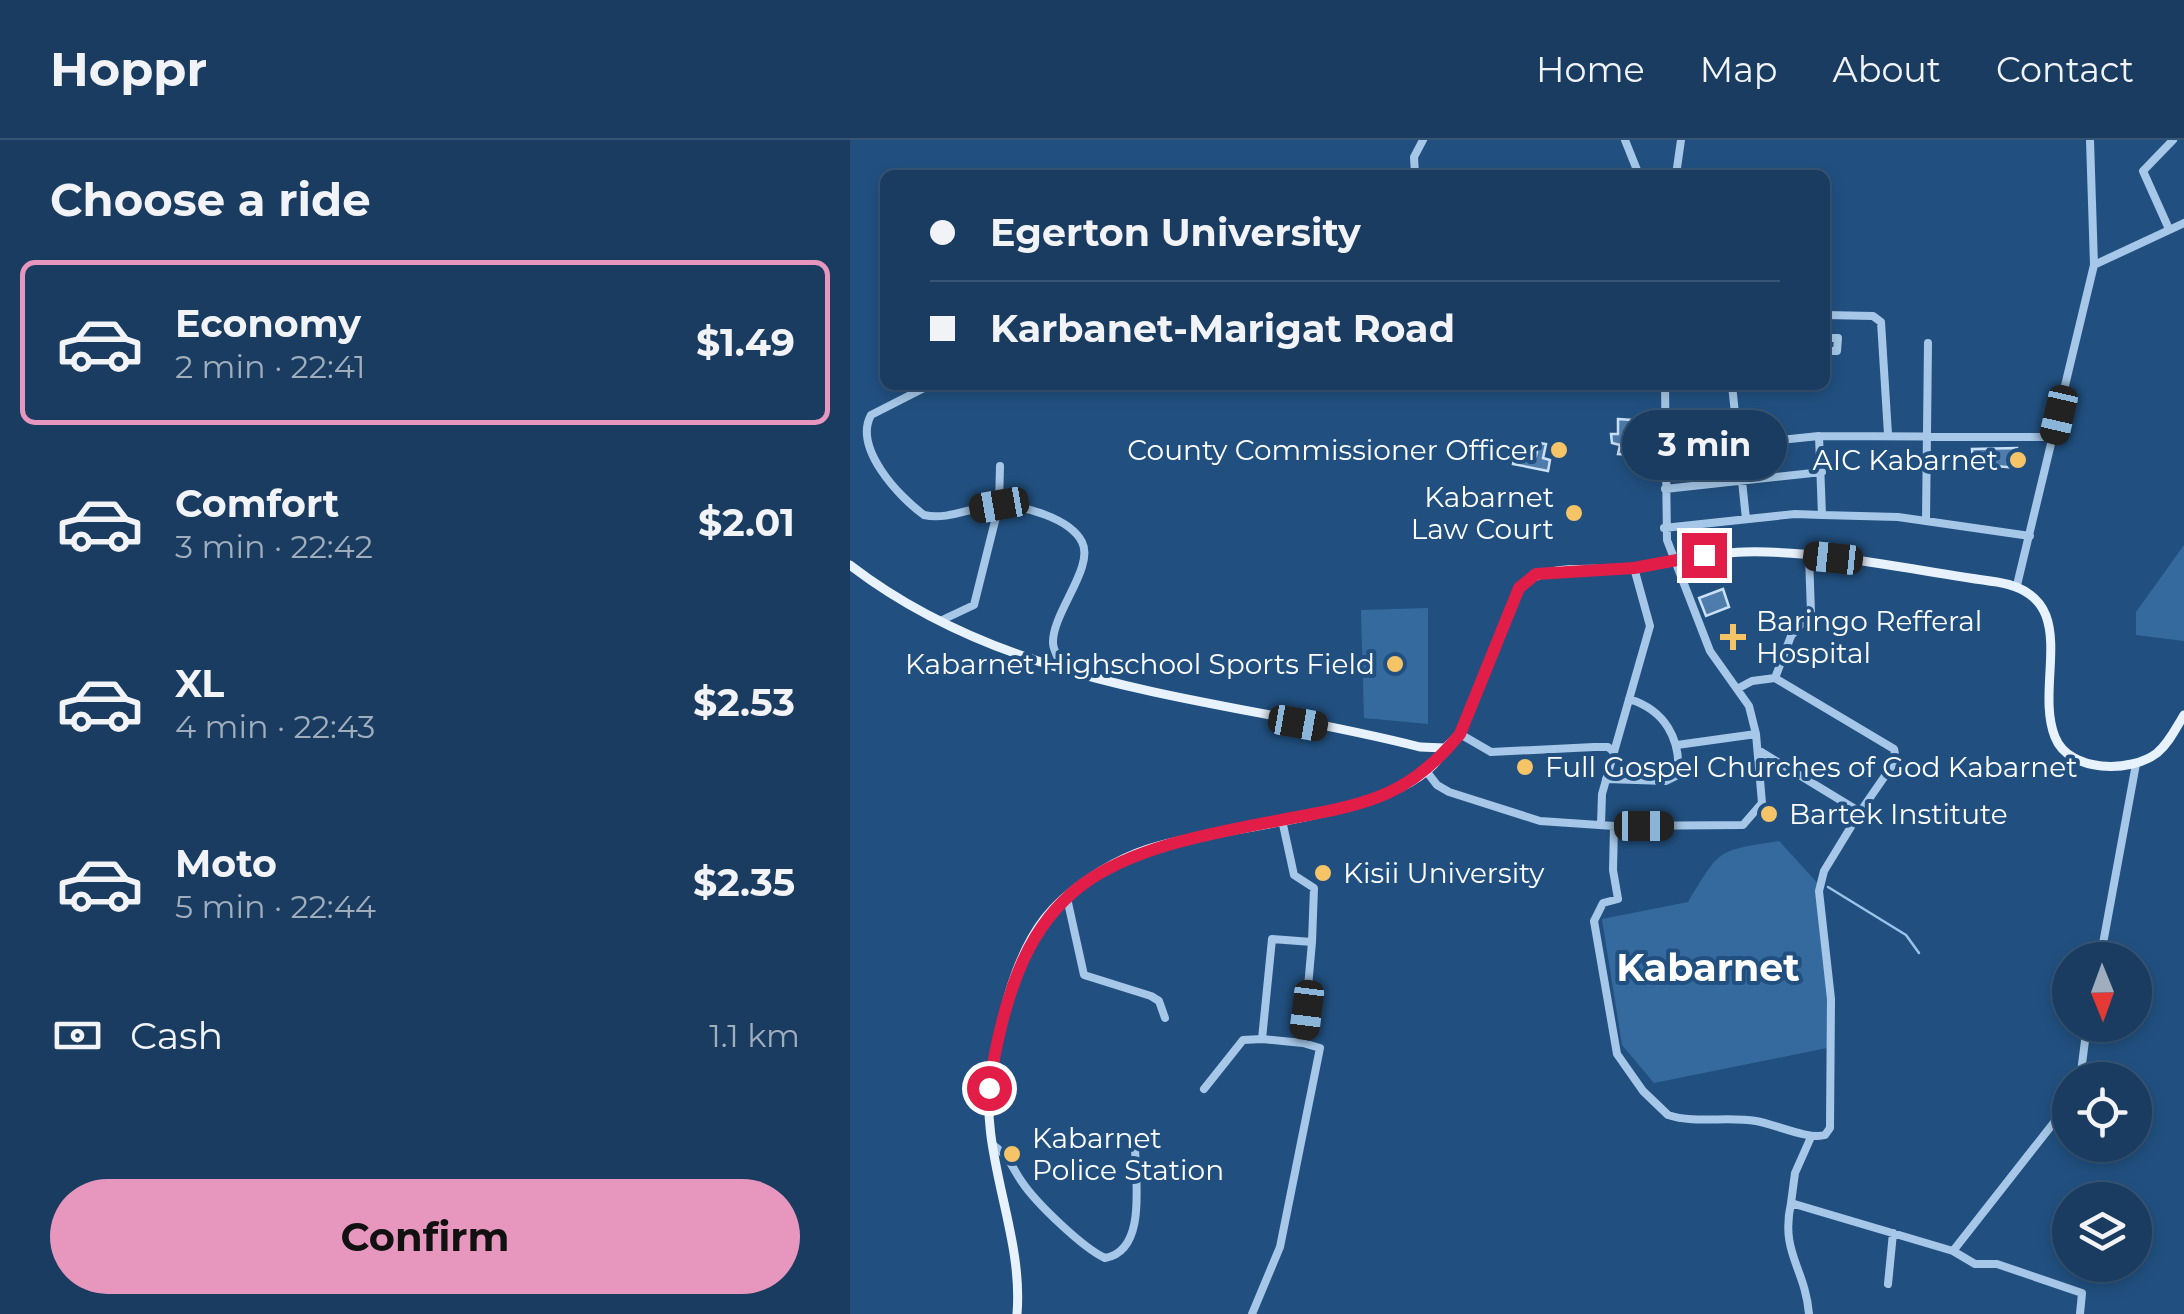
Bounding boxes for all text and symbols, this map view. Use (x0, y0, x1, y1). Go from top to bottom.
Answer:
text: Hoppr (50, 40, 207, 98)
text: Home (1536, 48, 1645, 91)
text: Map (1700, 48, 1778, 91)
text: About (1833, 48, 1941, 91)
text: Contact (1996, 48, 2134, 91)
text: Choose a ride (50, 172, 371, 227)
text: Egerton University (990, 209, 1361, 256)
icon: car (55, 298, 145, 388)
text: Economy (175, 300, 361, 347)
text: Karbanet-Marigat Road (990, 305, 1455, 352)
text: $1.49 (696, 319, 795, 366)
text: 2 min · 22:41 (175, 347, 366, 386)
car (2038, 382, 2080, 448)
callout: 3 min (1622, 410, 1786, 480)
text: 3 min (1658, 425, 1751, 464)
place label: County Commissioner Officer (1127, 433, 1539, 467)
marker: County Commissioner Officer (1548, 439, 1570, 461)
place label: AIC Kabarnet (1813, 443, 1998, 477)
marker: AIC Kabarnet (2007, 449, 2029, 471)
icon: car (55, 478, 145, 568)
text: Comfort (175, 480, 339, 527)
place label: Kabarnet Law Court (1411, 480, 1554, 546)
car (967, 485, 1031, 525)
text: $2.01 (698, 499, 795, 546)
marker: Kabarnet Law Court (1563, 502, 1585, 524)
text: 3 min · 22:42 (175, 527, 373, 566)
route end (1682, 533, 1727, 578)
car (1802, 540, 1864, 576)
place label: Baringo Refferal Hospital (1756, 604, 1982, 670)
marker: Baringo Refferal Hospital (1720, 624, 1746, 650)
place label: Kabarnet Highschool Sports Field (905, 647, 1375, 681)
marker: Kabarnet Highschool Sports Field (1384, 653, 1406, 675)
icon: car (55, 658, 145, 748)
text: XL (175, 660, 224, 707)
text: $2.53 (693, 679, 795, 726)
car (1266, 703, 1330, 743)
text: 4 min · 22:43 (175, 707, 375, 746)
place label: Full Gospel Churches of God Kabarnet (1545, 750, 2078, 784)
marker: Full Gospel Churches of God Kabarnet (1514, 756, 1536, 778)
place label: Bartek Institute (1789, 797, 2008, 831)
marker: Bartek Institute (1758, 803, 1780, 825)
car (1614, 811, 1674, 841)
icon: car (55, 838, 145, 928)
text: Moto (175, 840, 277, 887)
place label: Kisii University (1343, 856, 1545, 890)
text: $2.35 (693, 859, 795, 906)
marker: Kisii University (1312, 862, 1334, 884)
text: 5 min · 22:44 (175, 887, 376, 926)
north arrow (2052, 942, 2152, 1042)
map controls (2052, 942, 2152, 1282)
district label: Kabarnet (1616, 944, 1800, 991)
car (1288, 978, 1326, 1042)
icon: cash (50, 1008, 105, 1063)
text: Cash (130, 1012, 223, 1059)
text: 1.1 km (709, 1016, 800, 1055)
button: locate (2052, 1062, 2152, 1162)
route start (967, 1066, 1012, 1111)
place label: Kabarnet Police Station (1032, 1121, 1224, 1187)
marker: Kabarnet Police Station (1001, 1143, 1023, 1165)
button: Confirm (50, 1179, 800, 1294)
button: layers (2052, 1182, 2152, 1282)

